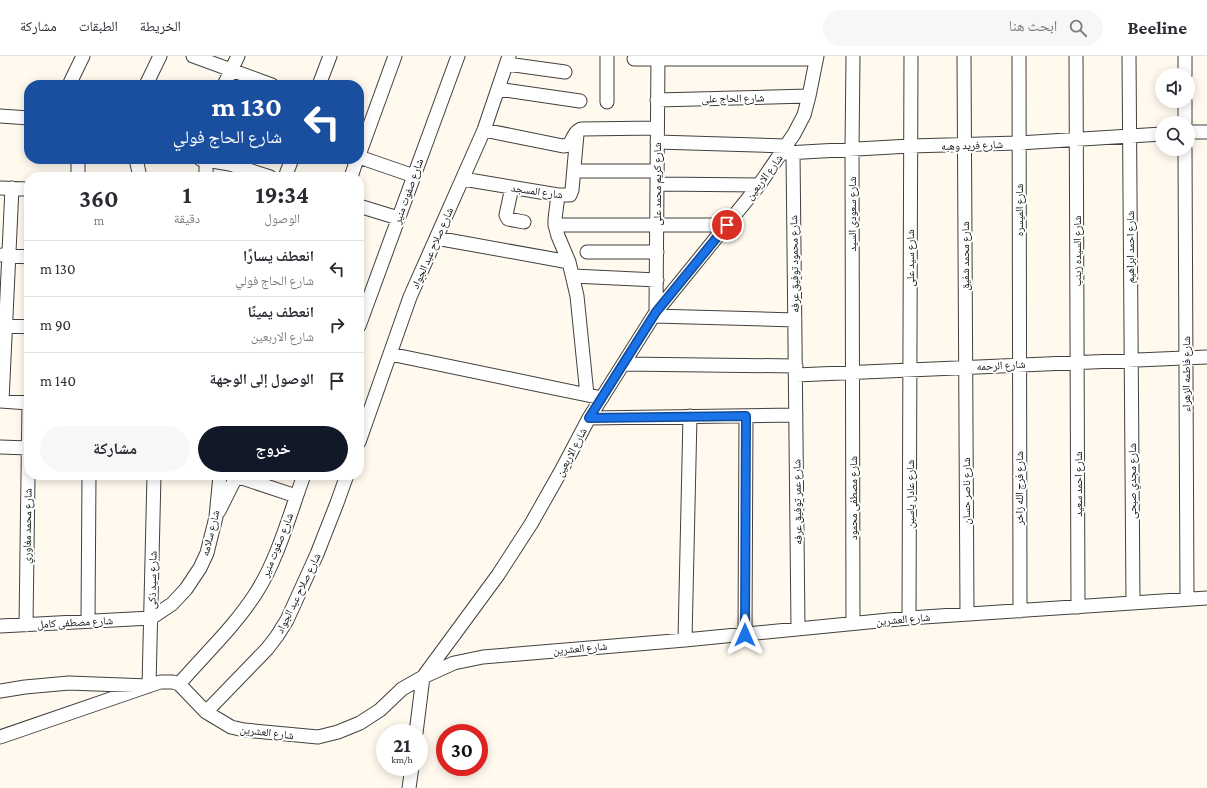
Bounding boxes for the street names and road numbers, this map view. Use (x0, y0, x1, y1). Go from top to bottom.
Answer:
street label: شارع الحاج على (701, 91, 765, 106)
street label: شارع فريد وهبه (941, 138, 1003, 153)
street label: شارع كريم محمد على (651, 142, 665, 226)
street label: شارع الاربعين (743, 152, 786, 203)
street label: شارع صفوت منير (390, 157, 426, 226)
street label: شارع سعودى السيد (846, 177, 859, 251)
street label: شارع المسجد (510, 181, 564, 202)
street label: شارع الميسره (1013, 184, 1026, 236)
street label: شارع صلاح عبد الجواد (409, 205, 456, 291)
street label: شارع احمد ابراهيم (1124, 211, 1138, 283)
street label: شارع محمود توفيق عرفه (787, 215, 802, 313)
street label: شارع السيده زينب (1071, 215, 1084, 287)
street label: شارع محمد شفيق (959, 221, 972, 291)
street label: شارع سيد على (904, 229, 917, 287)
street label: شارع فاطمه الزهراء (1180, 336, 1193, 412)
street label: شارع الرحمه (976, 358, 1026, 373)
street label: شارع الاربعين (553, 426, 590, 479)
street label: شارع مجدي صبحى (1126, 443, 1141, 519)
street label: شارع فرج الله زاخر (1013, 451, 1026, 526)
street label: شارع احمد سعيد (1072, 451, 1085, 517)
street label: شارع مصطفى محمود (847, 456, 860, 540)
street label: شارع ناصر حسان (960, 457, 973, 525)
street label: شارع عمر توفيق عرفه (790, 459, 805, 545)
street label: شارع عادل ياسين (904, 460, 917, 528)
street label: شارع محمد مغاوري (20, 488, 36, 564)
street label: شارع سلامه (199, 509, 222, 557)
street label: شارع صفوت منير (258, 511, 296, 580)
street label: شارع سيد ذكى (145, 551, 160, 609)
street label: شارع صلاح عبد الجواد (273, 551, 324, 636)
street label: شارع العشرين (875, 611, 931, 628)
street label: شارع مصطفى كامل (37, 614, 113, 631)
street label: شارع العشرين (552, 640, 608, 657)
street label: شارع العشرين (239, 723, 295, 742)

